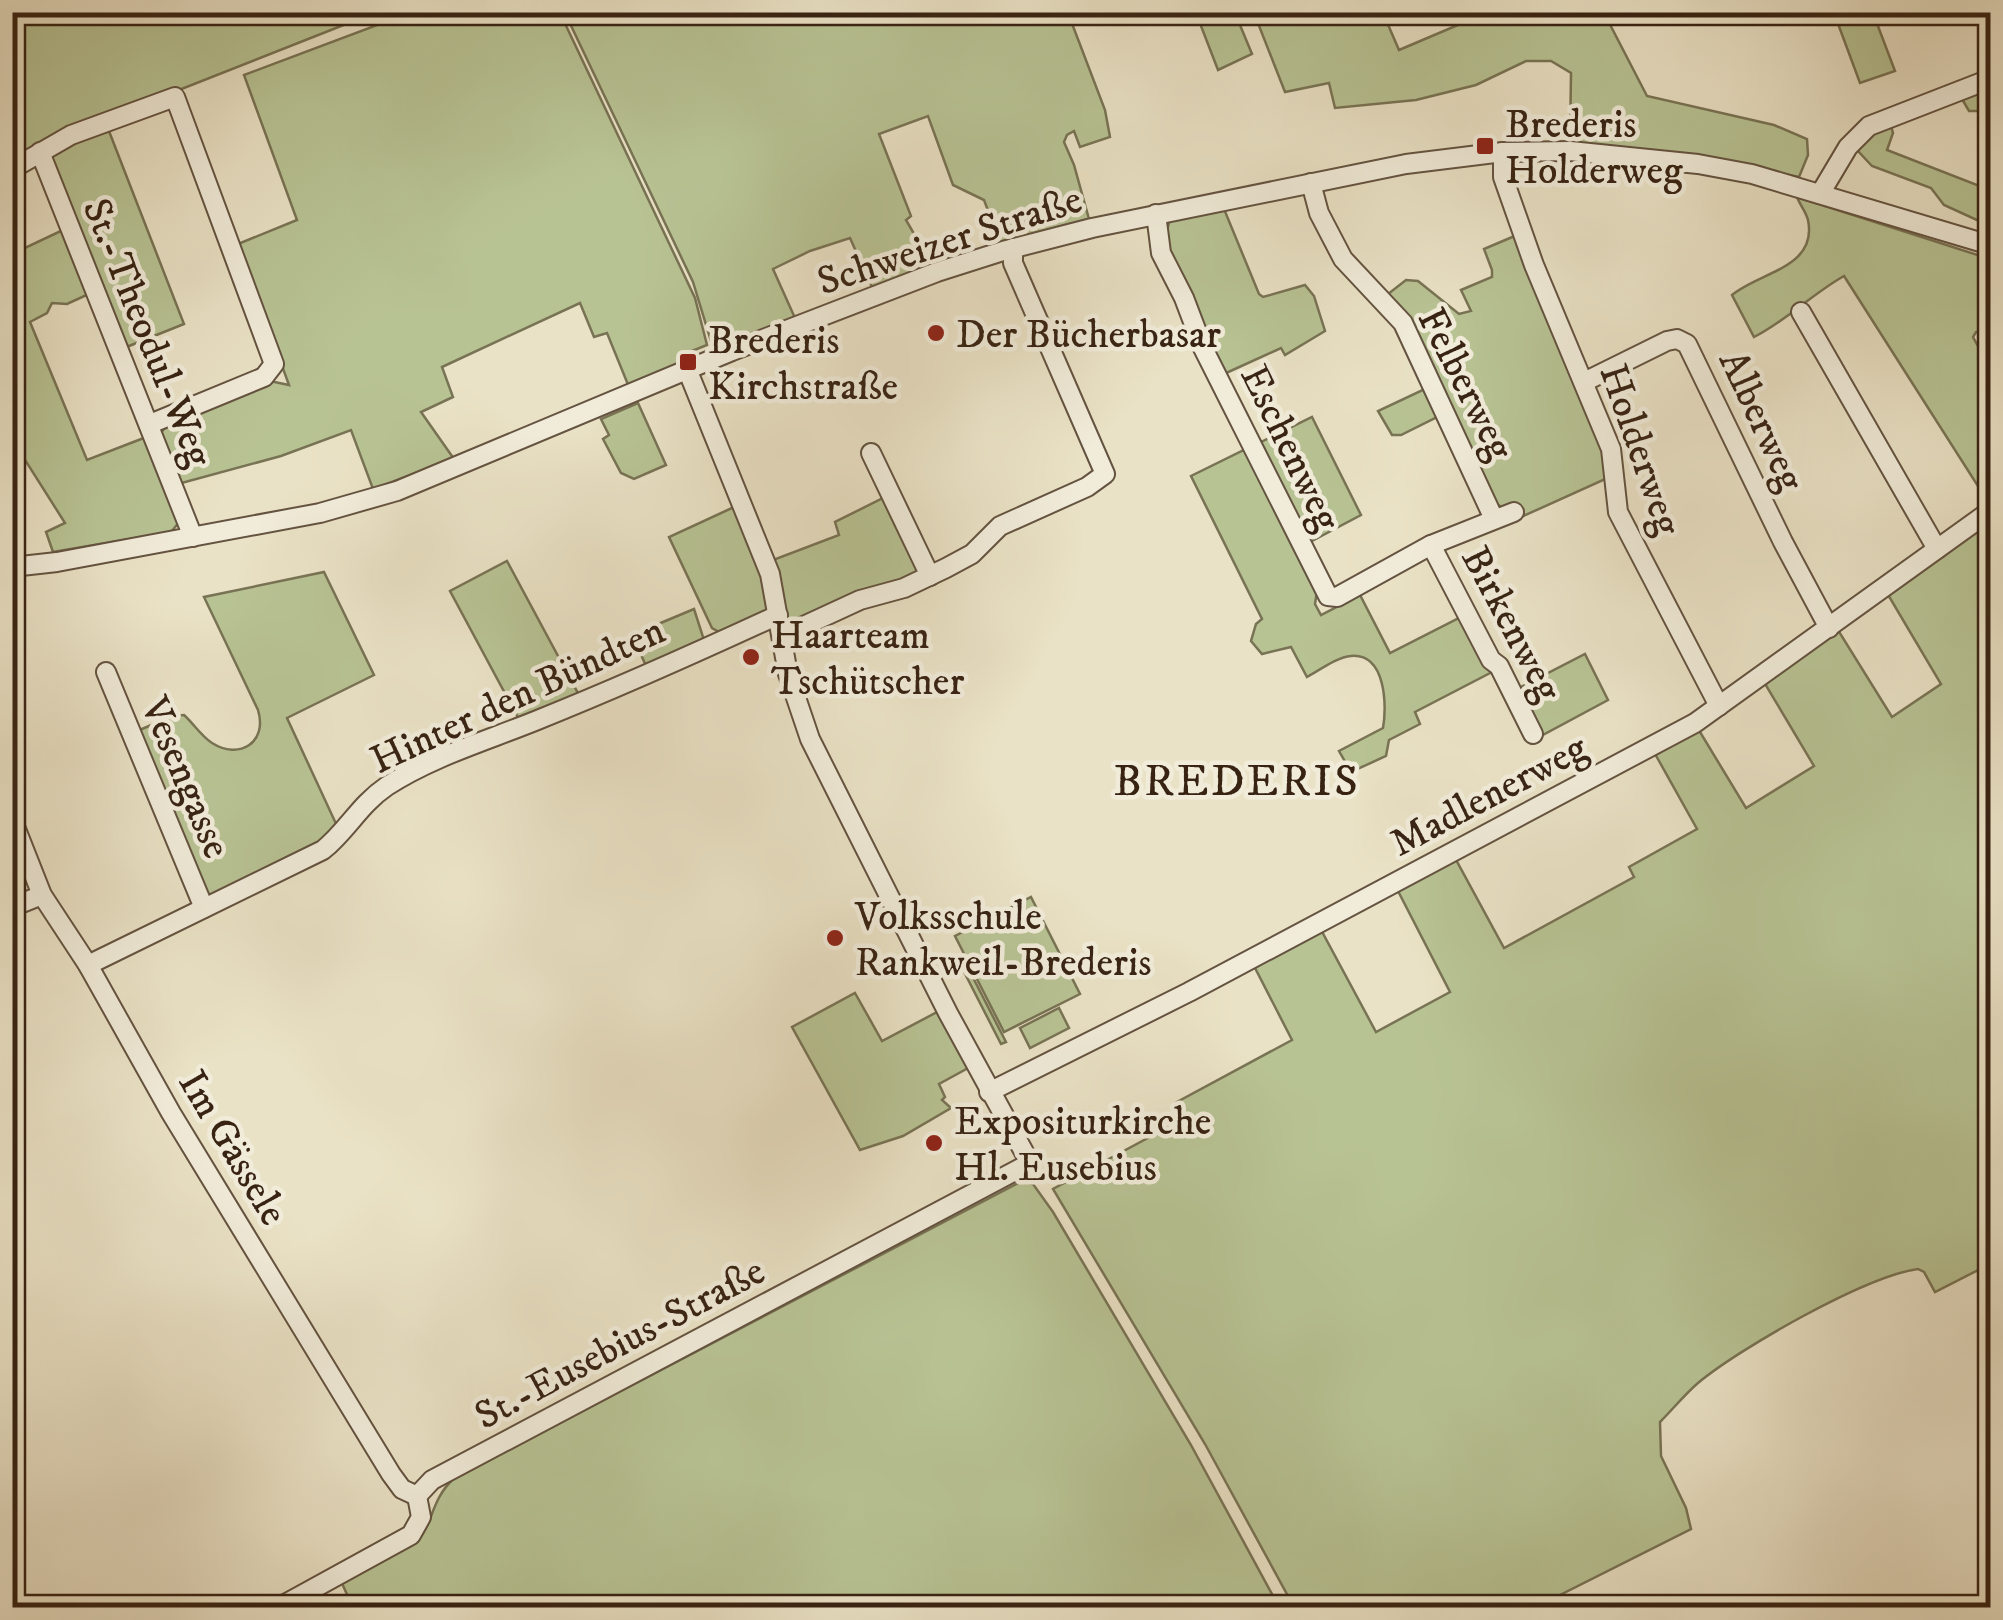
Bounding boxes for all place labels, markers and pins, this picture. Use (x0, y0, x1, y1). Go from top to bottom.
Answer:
place label: Brederis Holderweg (1505, 101, 1683, 197)
marker: Brederis Holderweg (1474, 135, 1496, 157)
place label: Der Bücherbasar (956, 311, 1221, 361)
place label: Brederis Kirchstraße (708, 317, 898, 413)
marker: Der Bücherbasar (925, 322, 947, 344)
marker: Brederis Kirchstraße (677, 351, 699, 373)
place label: Haarteam Tschütscher (771, 612, 964, 708)
marker: Haarteam Tschütscher (740, 646, 762, 668)
place label: Volksschule Rankweil-Brederis (854, 893, 1152, 989)
marker: Volksschule Rankweil-Brederis (824, 927, 846, 949)
place label: Expositurkirche Hl. Eusebius (954, 1098, 1211, 1194)
marker: Expositurkirche Hl. Eusebius (923, 1132, 945, 1154)

